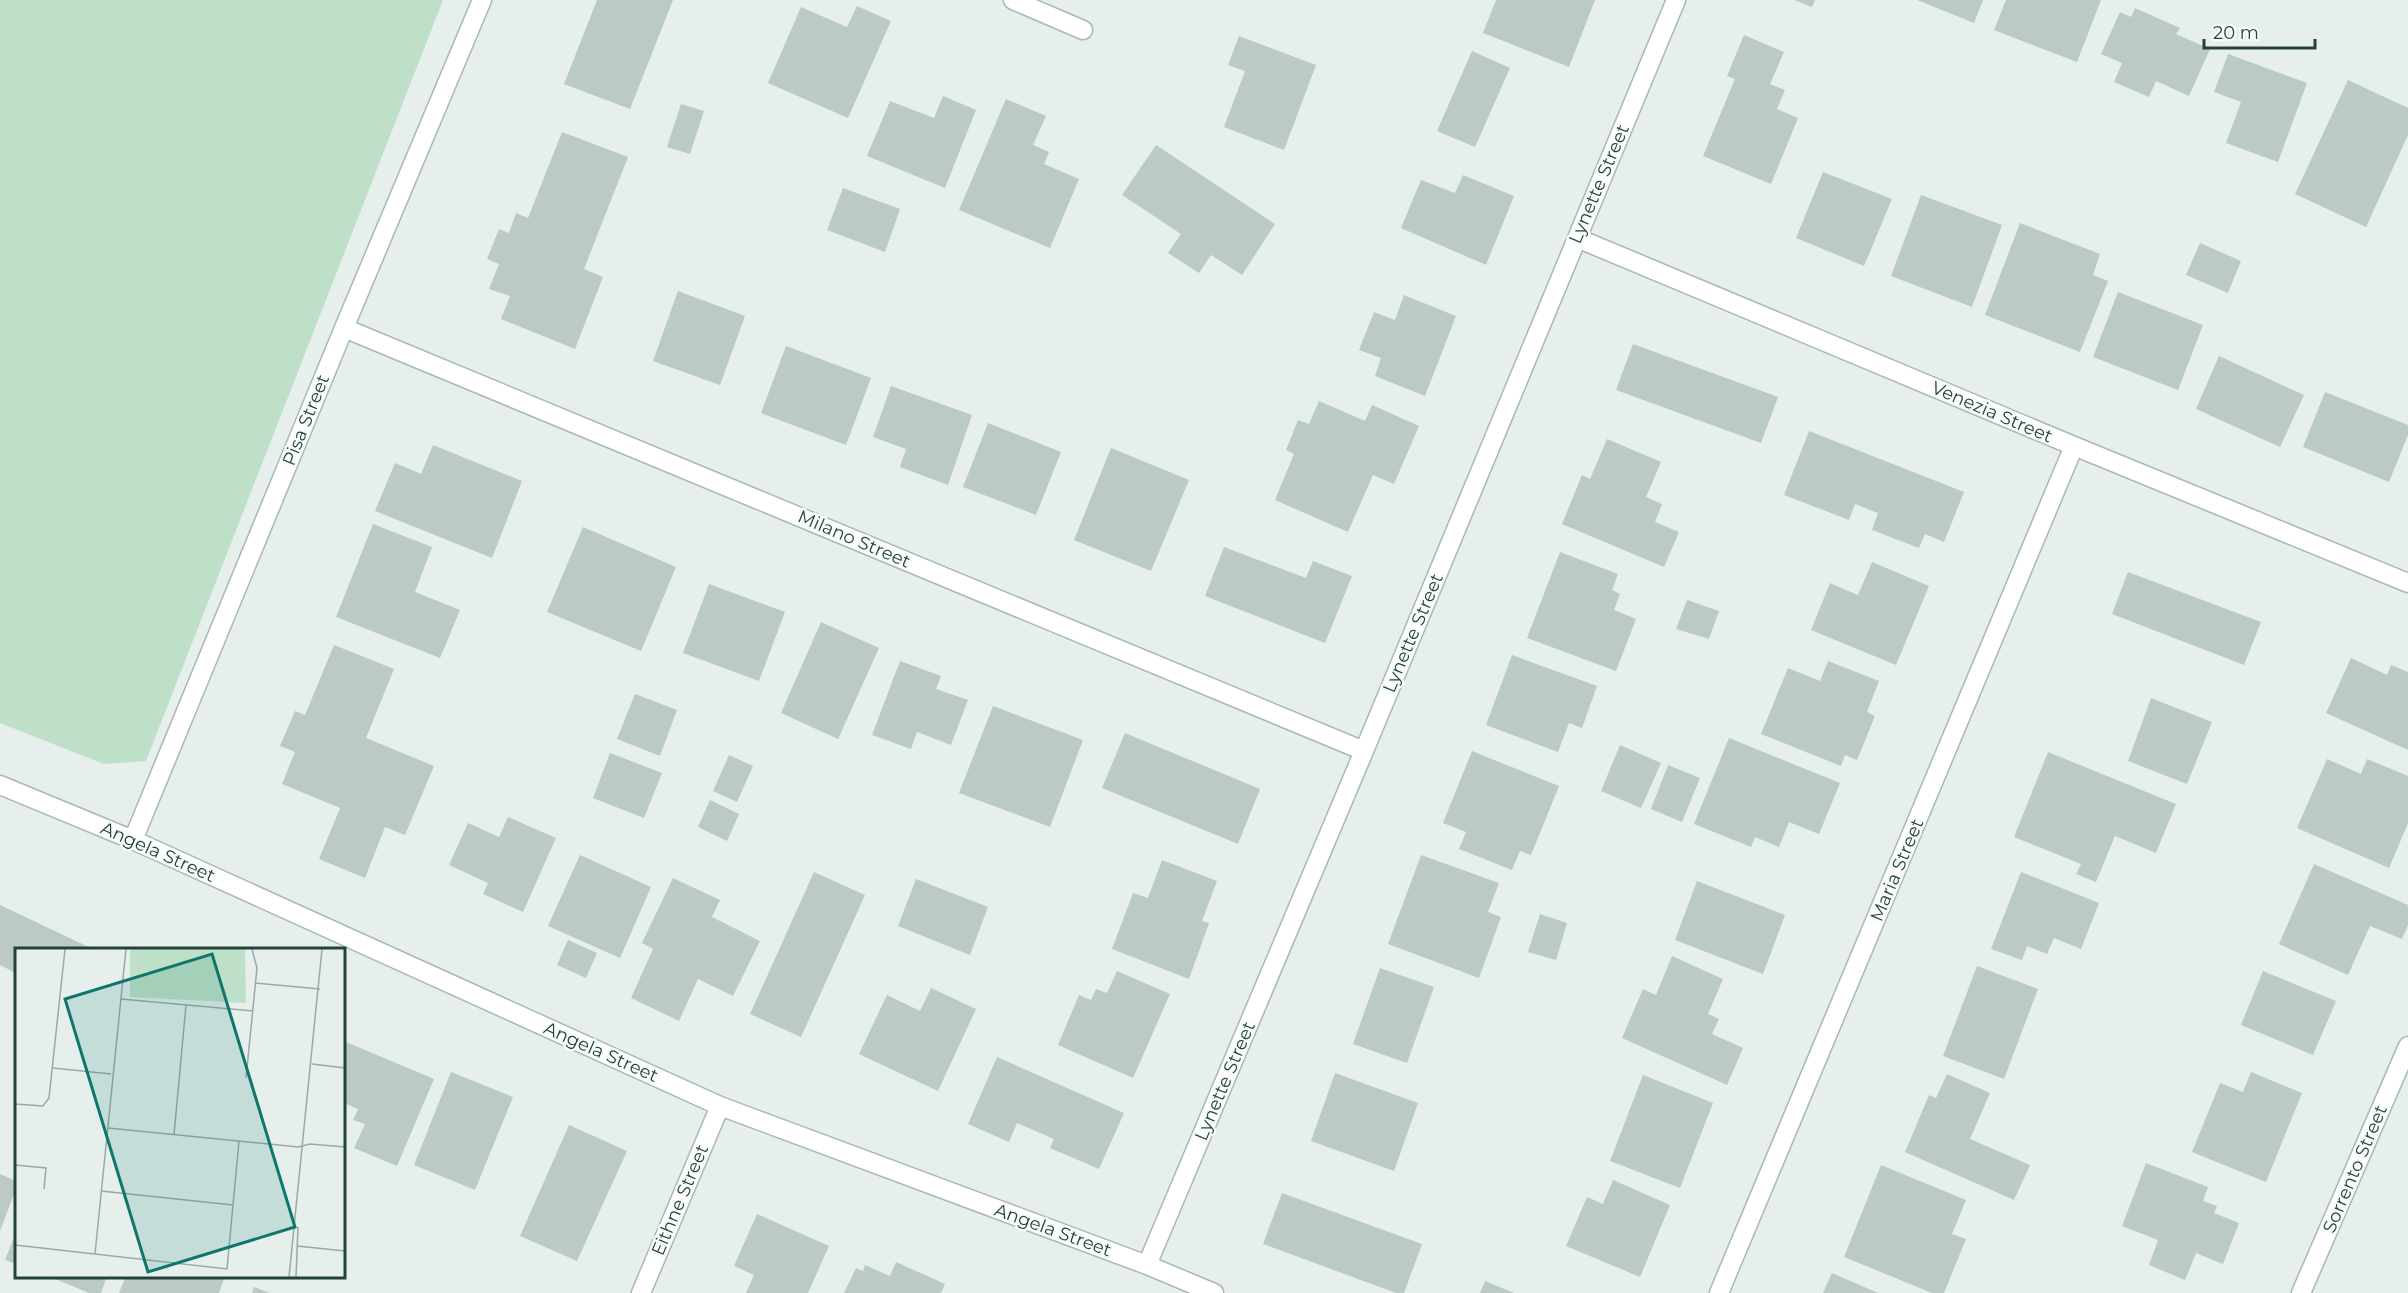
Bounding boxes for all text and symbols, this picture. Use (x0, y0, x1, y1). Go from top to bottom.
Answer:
scale bar (2204, 12, 2315, 50)
text: 20 m (2213, 22, 2259, 44)
street label: Lynette Street (1564, 121, 1634, 247)
street label: Pisa Street (278, 371, 334, 469)
street label: Venezia Street (1928, 377, 2056, 447)
street label: Milano Street (794, 505, 914, 573)
street label: Lynette Street (1378, 570, 1448, 696)
street label: Maria Street (1865, 815, 1929, 925)
street label: Angela Street (97, 817, 219, 887)
inset map (15, 948, 345, 1278)
street label: Angela Street (540, 1017, 662, 1087)
street label: Lynette Street (1190, 1018, 1260, 1144)
street label: Sorrento Street (2318, 1102, 2392, 1236)
street label: Eithne Street (647, 1141, 713, 1259)
street label: Angela Street (992, 1199, 1114, 1261)

